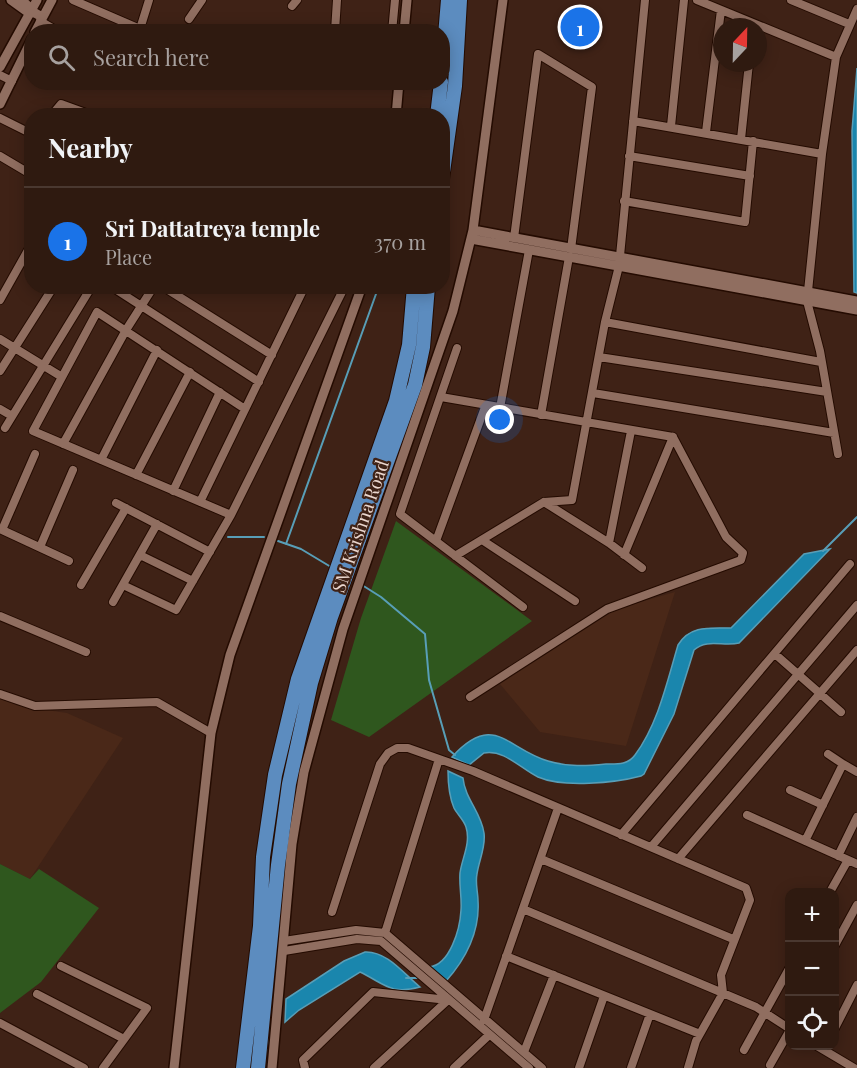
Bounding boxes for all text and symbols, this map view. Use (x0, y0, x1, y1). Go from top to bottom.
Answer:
pin: 1 (560, 4, 600, 50)
north arrow (713, 18, 767, 72)
search box (24, 24, 450, 90)
icon: search (45, 41, 78, 74)
text: Search here (93, 42, 209, 72)
text: Nearby (48, 130, 133, 165)
text: Sri Dattatreya temple (105, 213, 320, 243)
text: 1 (64, 228, 71, 255)
text: 370 m (374, 228, 426, 255)
text: Place (105, 243, 152, 270)
your location (485, 405, 514, 434)
street label: SM Krishna Road (326, 456, 394, 595)
map controls (785, 888, 839, 1050)
button: + (785, 888, 839, 942)
button: − (785, 942, 839, 996)
button: locate (785, 996, 839, 1050)

